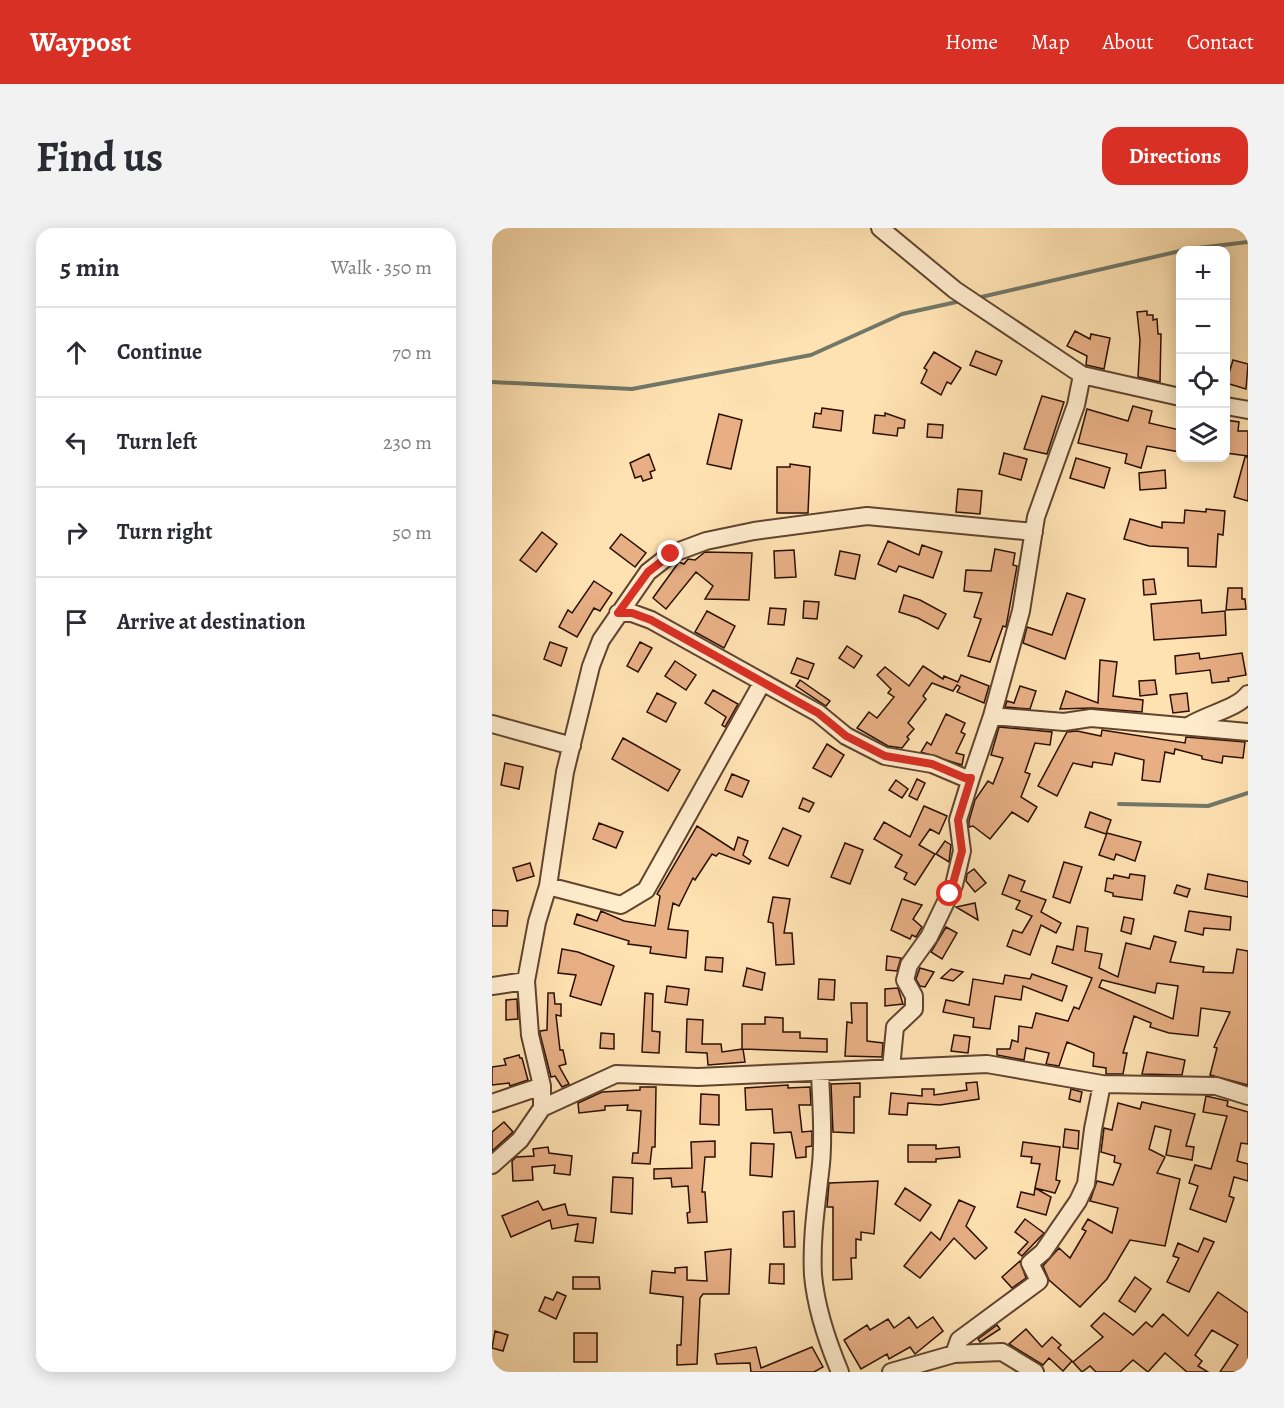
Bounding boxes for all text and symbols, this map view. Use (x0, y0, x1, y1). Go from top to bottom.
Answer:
text: Waypost (30, 23, 131, 61)
text: Home (945, 28, 998, 56)
text: Map (1031, 28, 1069, 56)
text: About (1102, 28, 1154, 56)
text: Contact (1187, 28, 1254, 56)
button: Directions (1102, 127, 1248, 185)
text: Find us (36, 128, 163, 185)
map controls (1176, 246, 1230, 462)
button: + (1176, 246, 1230, 300)
text: 5 min (60, 250, 120, 285)
text: Walk · 350 m (331, 254, 432, 281)
button: − (1176, 300, 1230, 354)
icon: ahead (60, 336, 93, 369)
text: Continue (117, 337, 202, 367)
text: 70 m (392, 339, 432, 366)
button: locate (1176, 354, 1230, 408)
button: layers (1176, 408, 1230, 462)
icon: left (60, 426, 93, 459)
text: Turn left (117, 427, 197, 457)
text: 230 m (383, 429, 432, 456)
icon: right (60, 516, 93, 549)
text: Turn right (117, 517, 213, 547)
text: 50 m (392, 519, 432, 546)
route end (657, 540, 683, 566)
icon: arrive (60, 606, 93, 639)
text: Arrive at destination (117, 607, 306, 637)
route start (936, 880, 962, 906)

